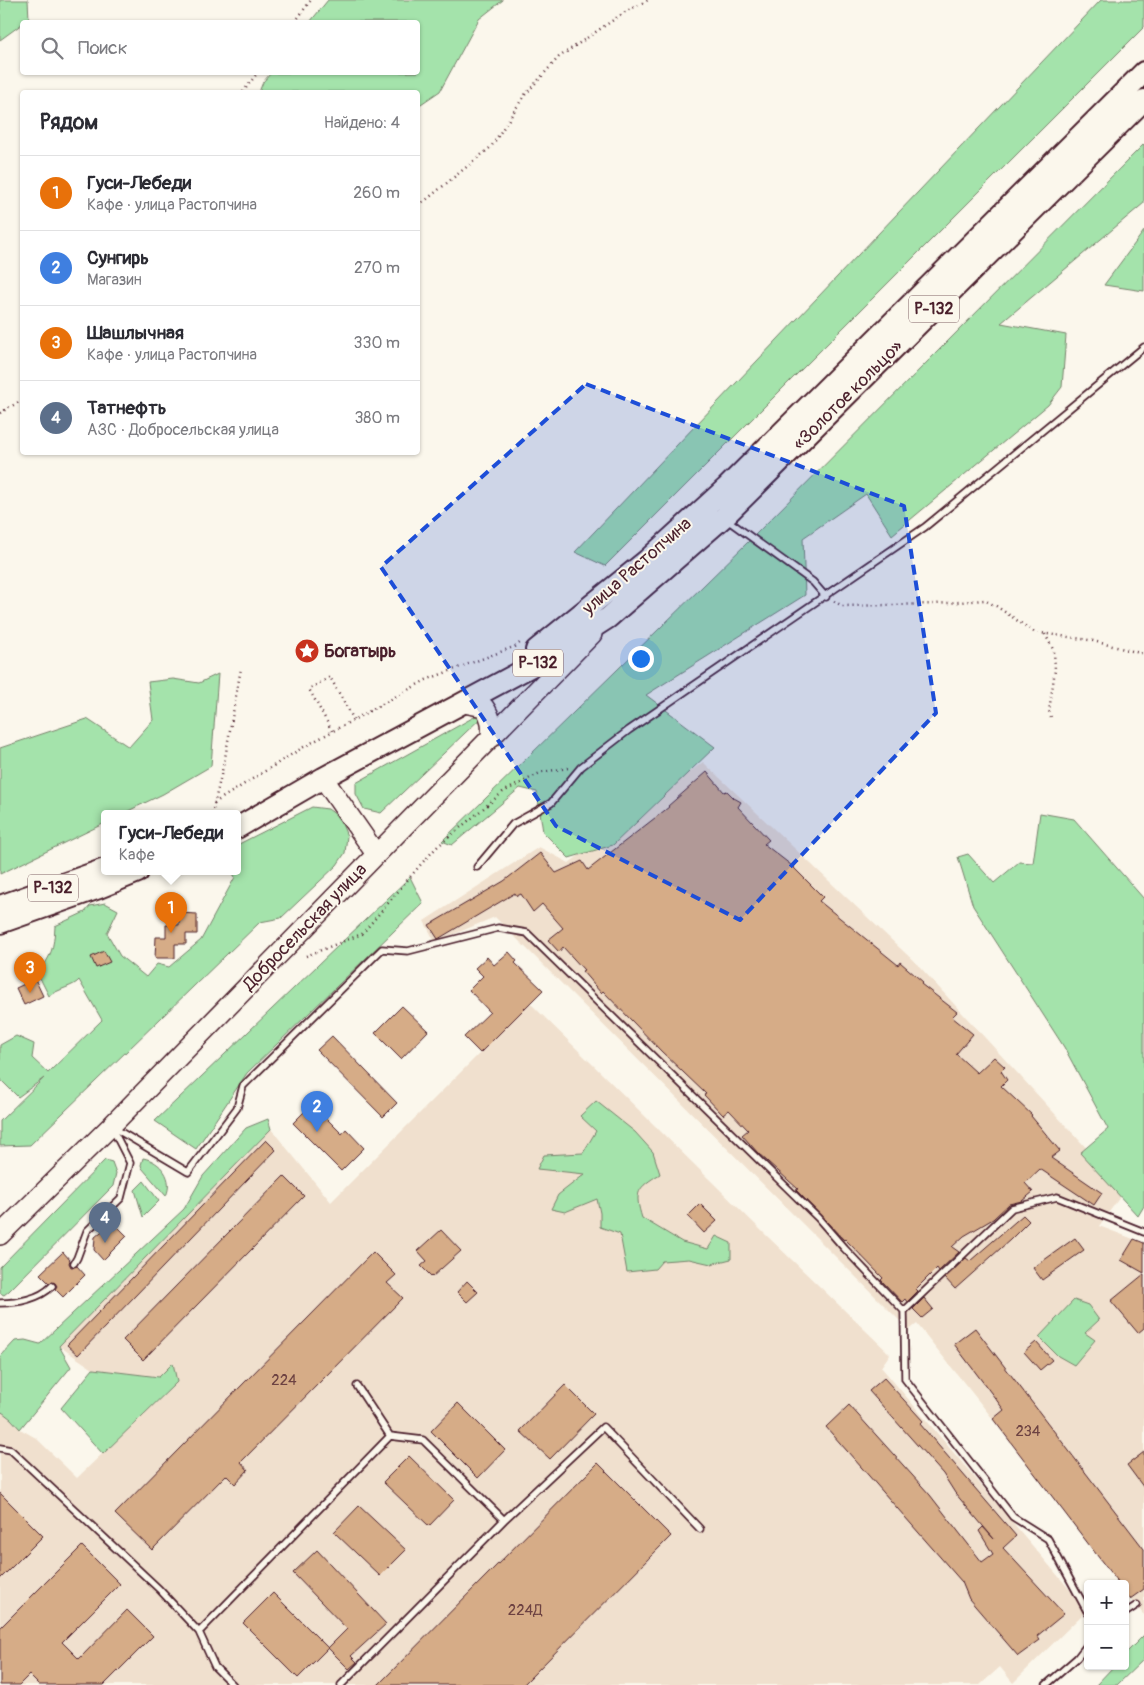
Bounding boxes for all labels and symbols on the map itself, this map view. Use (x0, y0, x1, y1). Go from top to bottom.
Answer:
road number: Р-132 (909, 296, 959, 322)
street label: «Золотое кольцо» (788, 335, 908, 455)
street label: улица Растопчина (577, 512, 696, 620)
place icon: Богатырь (294, 638, 320, 664)
place label: Богатырь (324, 640, 396, 663)
your location (628, 646, 654, 672)
road number: Р-132 (513, 650, 563, 676)
street label: Добросельская улица (237, 858, 372, 996)
road number: Р-132 (28, 874, 78, 901)
pin: 1 (155, 892, 187, 933)
pin: 3 (14, 952, 46, 993)
pin: 2 (301, 1091, 333, 1132)
pin: 4 (89, 1202, 121, 1243)
house number: 224 (271, 1371, 297, 1390)
house number: 234 (1015, 1422, 1041, 1441)
house number: 224Д (508, 1601, 543, 1620)

